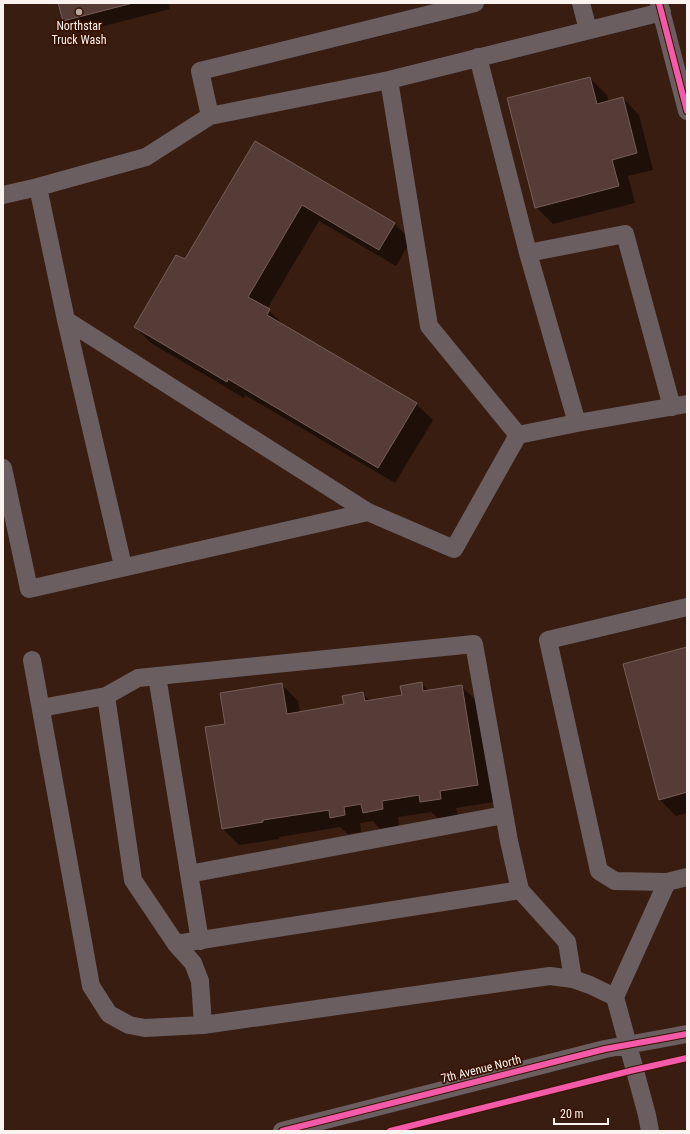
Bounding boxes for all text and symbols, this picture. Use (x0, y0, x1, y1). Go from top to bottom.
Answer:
marker: Northstar Truck Wash (74, 7, 84, 17)
place label: Northstar Truck Wash (52, 19, 107, 47)
street label: 7th Avenue North (439, 1052, 523, 1086)
scale bar (554, 1100, 608, 1126)
text: 20 m (560, 1107, 584, 1121)

